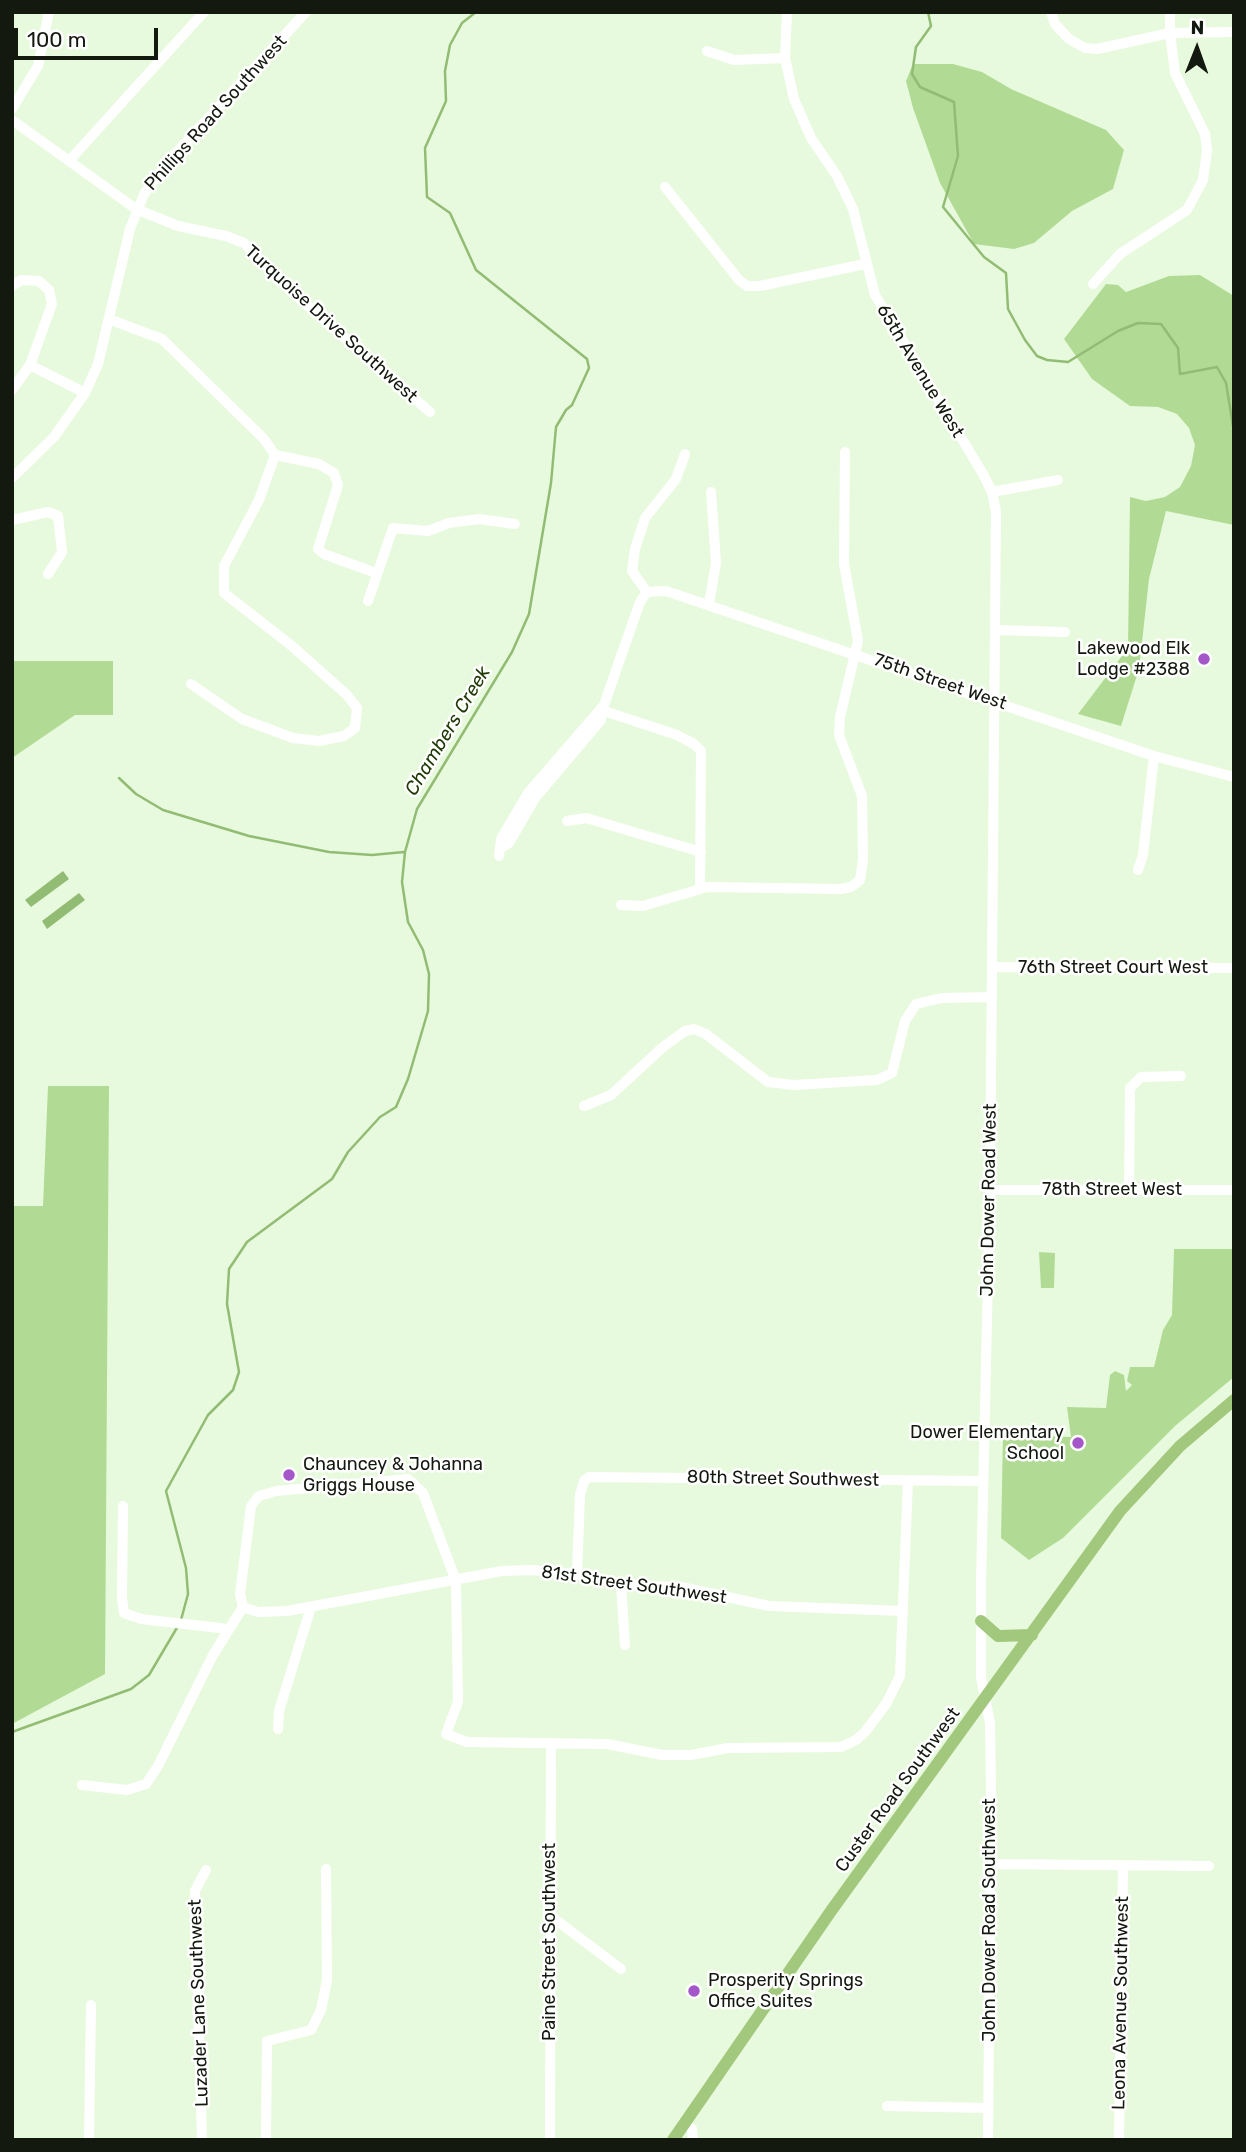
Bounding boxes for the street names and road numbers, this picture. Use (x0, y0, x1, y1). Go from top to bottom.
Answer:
street label: Phillips Road Southwest (140, 31, 292, 195)
street label: Turquoise Drive Southwest (240, 241, 422, 407)
street label: 65th Avenue West (872, 300, 968, 442)
street label: 75th Street West (871, 649, 1009, 715)
street label: 76th Street Court West (1018, 957, 1208, 979)
street label: John Dower Road West (977, 1103, 1001, 1297)
street label: 78th Street West (1042, 1179, 1182, 1201)
street label: 80th Street Southwest (687, 1467, 879, 1491)
street label: 81st Street Southwest (540, 1561, 728, 1609)
street label: Custer Road Southwest (831, 1704, 965, 1876)
street label: John Dower Road Southwest (979, 1798, 1001, 2042)
street label: Paine Street Southwest (539, 1843, 561, 2041)
street label: Leona Avenue Southwest (1108, 1896, 1134, 2110)
street label: Luzader Lane Southwest (185, 1899, 213, 2107)

